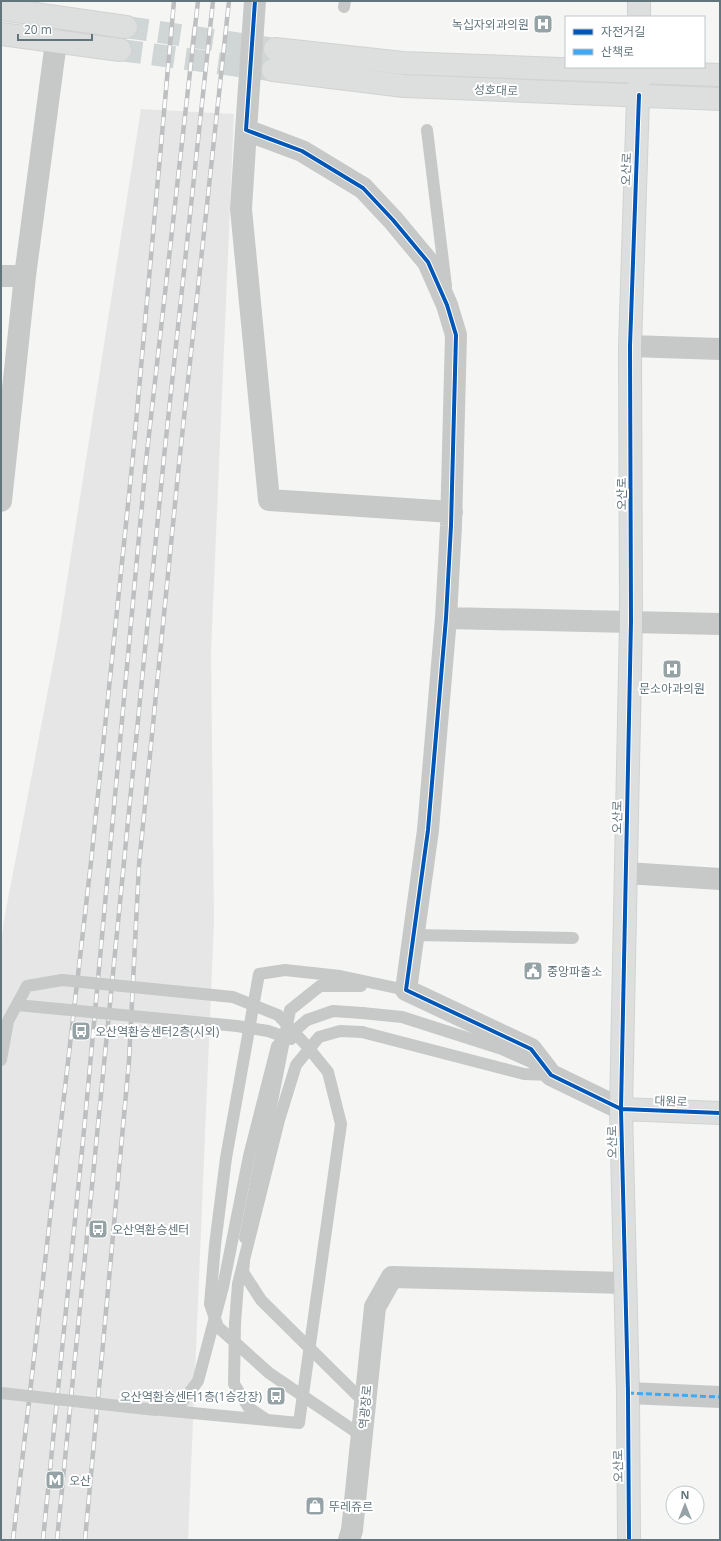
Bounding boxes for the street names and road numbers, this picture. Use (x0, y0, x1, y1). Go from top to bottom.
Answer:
street label: 성호대로 (474, 81, 518, 99)
street label: 오산로 (617, 152, 635, 186)
street label: 오산로 (613, 477, 630, 511)
street label: 오산로 (608, 800, 626, 834)
street label: 대원로 (654, 1092, 688, 1110)
street label: 오산로 (603, 1125, 621, 1159)
street label: 역광장로 (355, 1384, 375, 1430)
street label: 오산로 (609, 1449, 627, 1483)

